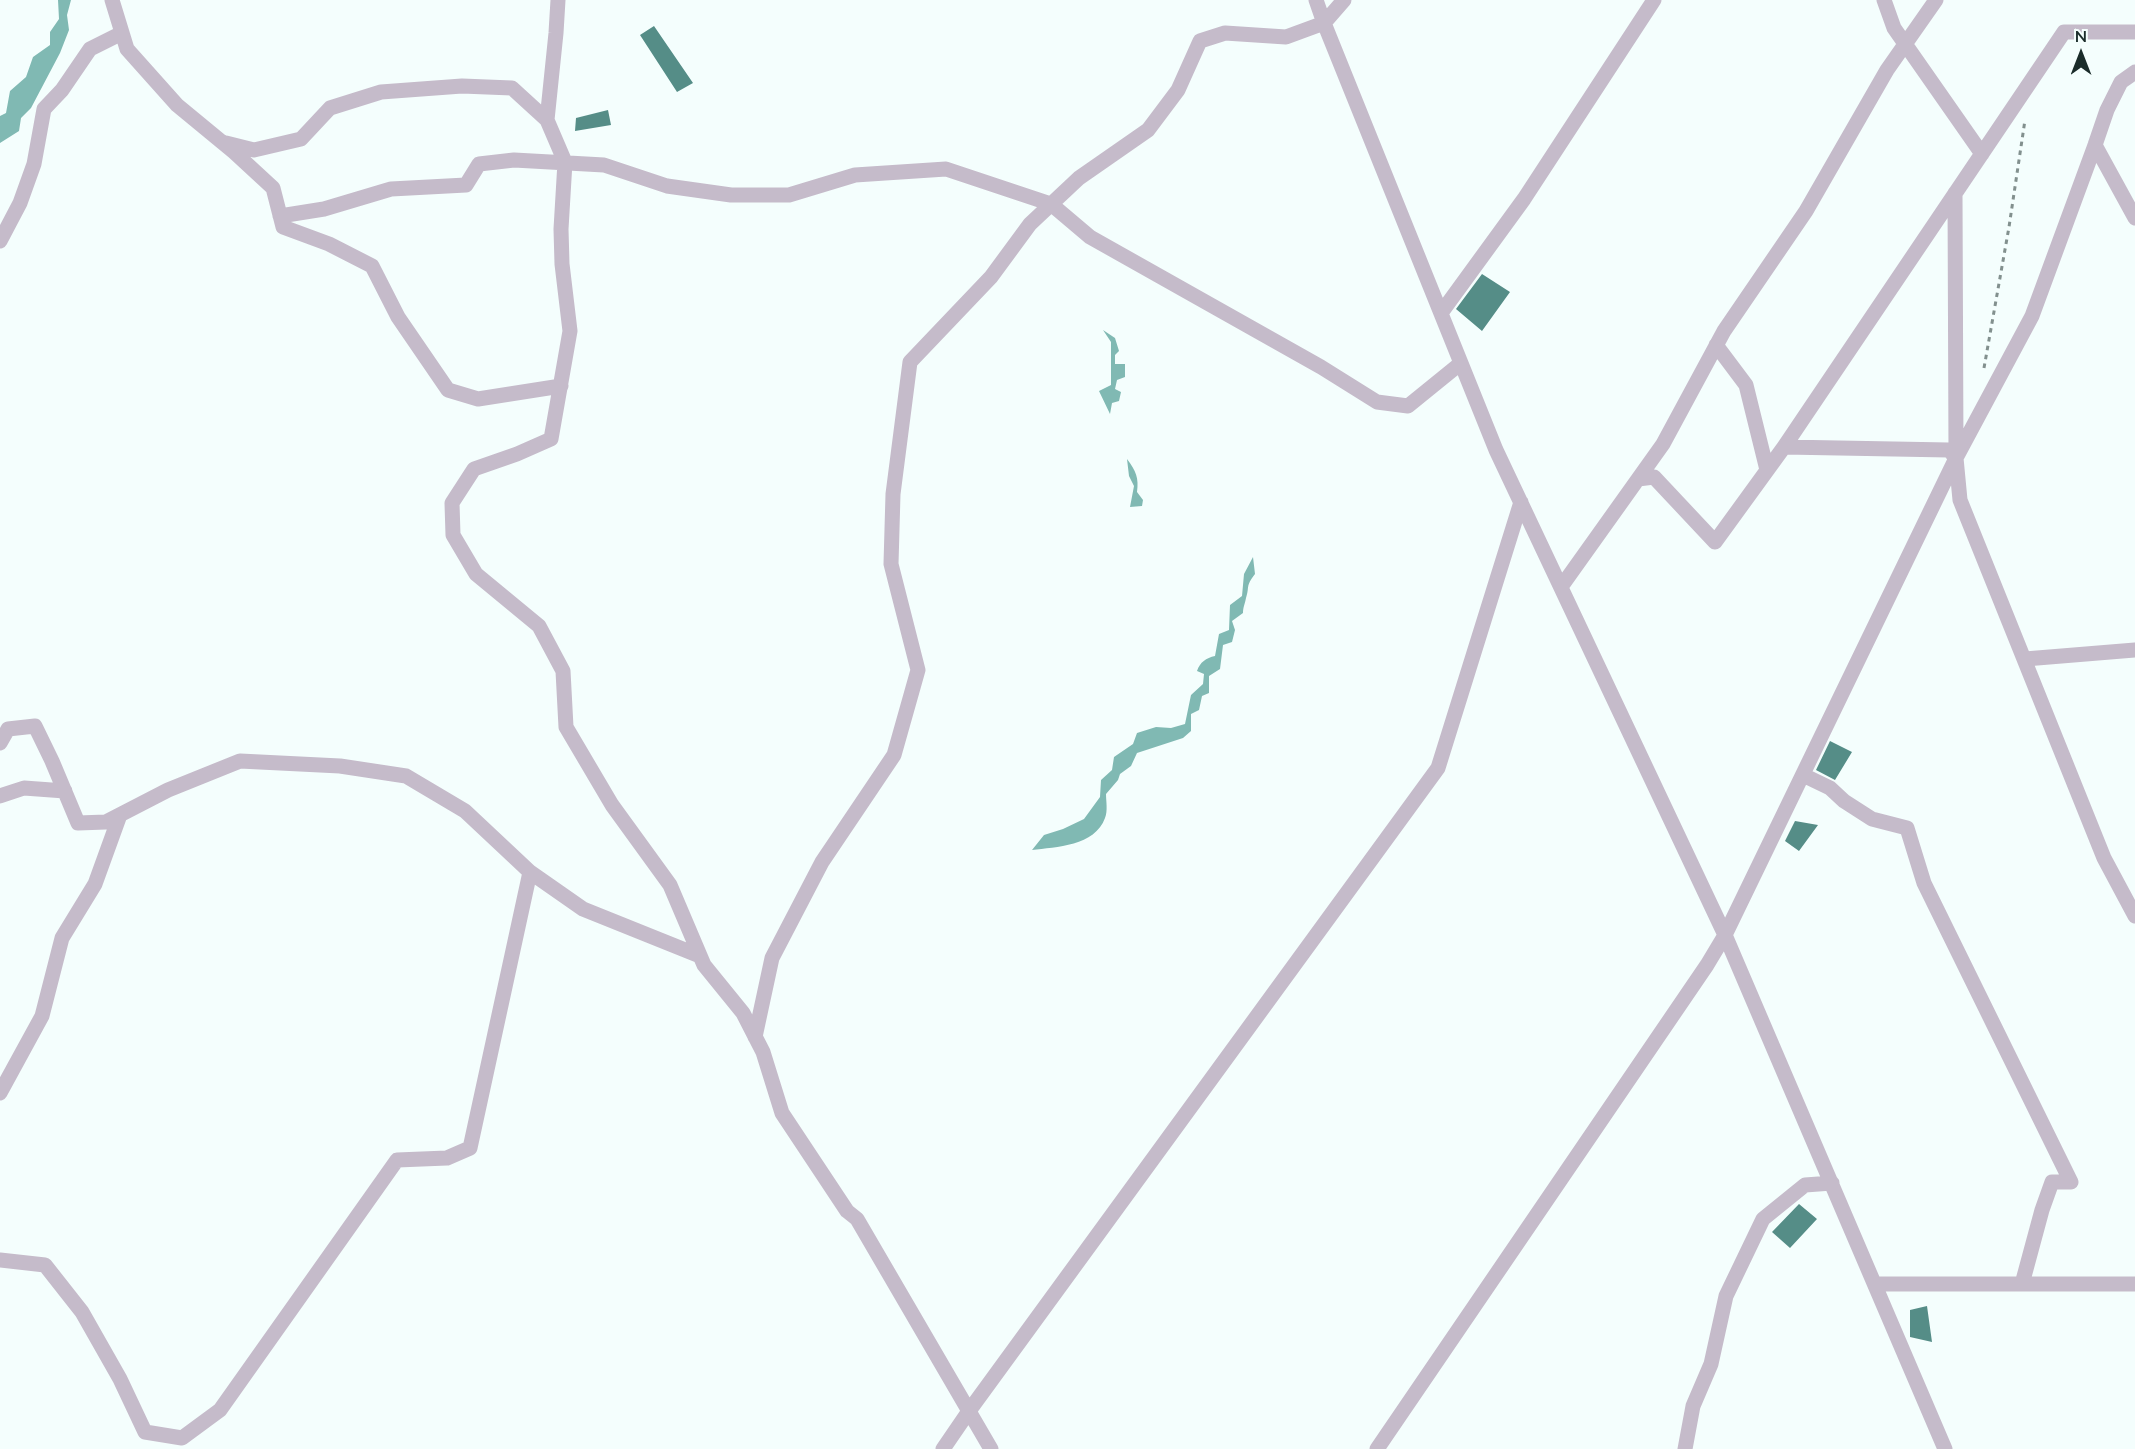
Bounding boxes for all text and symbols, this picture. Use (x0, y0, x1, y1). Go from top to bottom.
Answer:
north arrow (2051, 24, 2111, 84)
text: N (2075, 26, 2087, 45)

